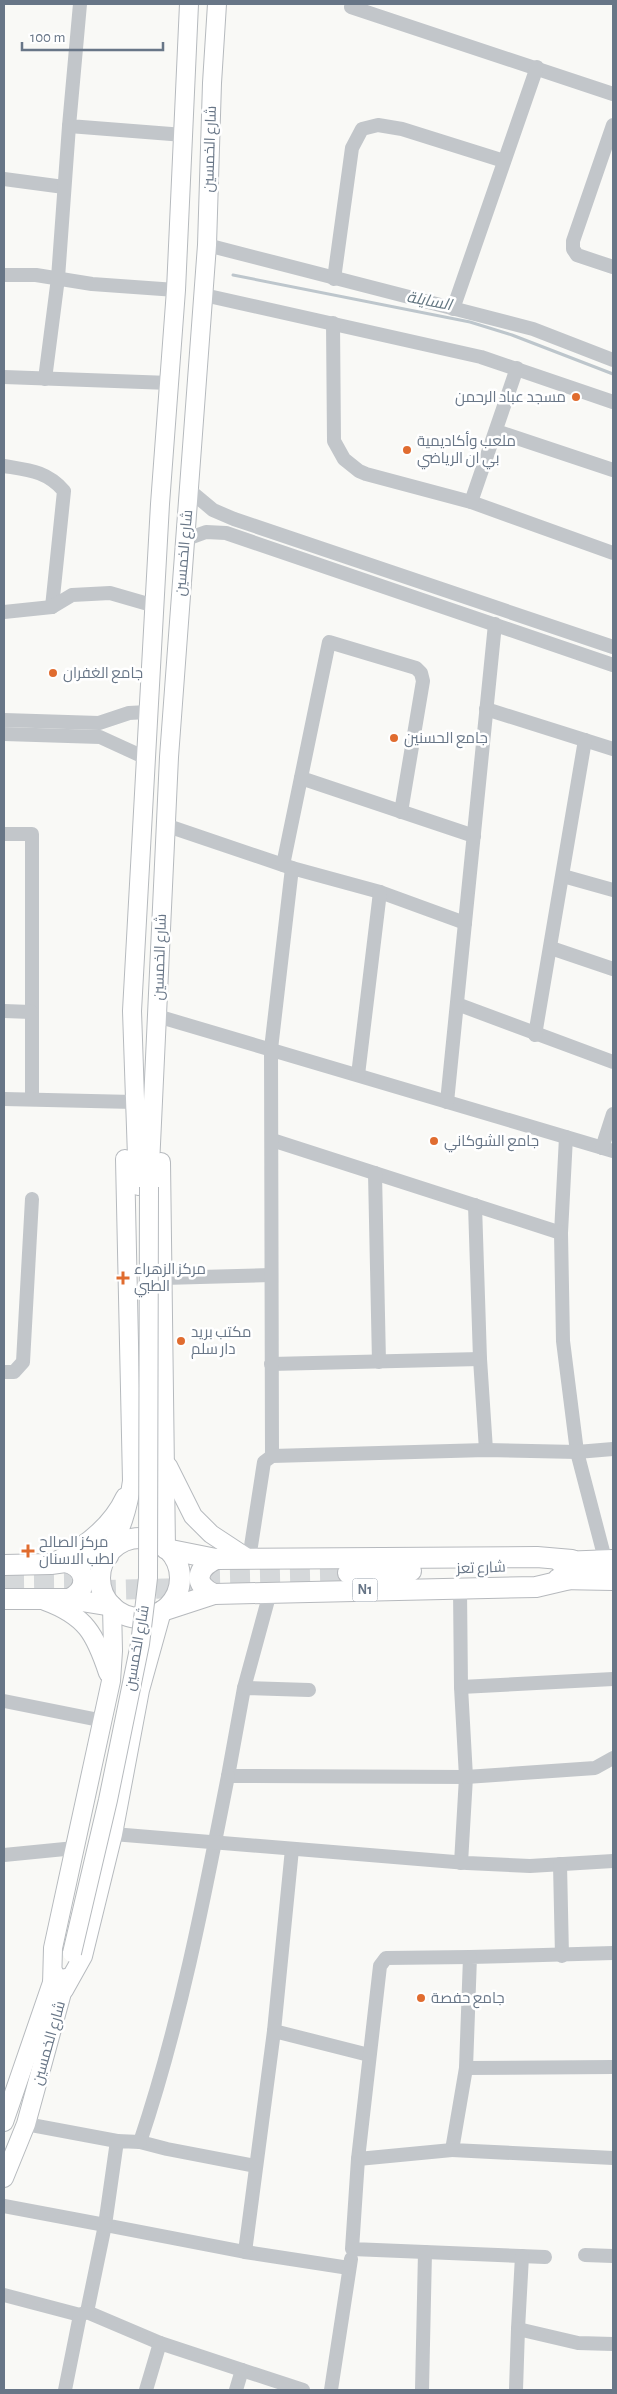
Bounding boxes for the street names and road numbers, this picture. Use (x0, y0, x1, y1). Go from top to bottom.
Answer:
street label: شارع الخمسين (200, 105, 222, 193)
street label: شارع الخمسين (172, 509, 198, 597)
street label: شارع الخمسين (150, 913, 172, 1001)
street label: شارع تعز (455, 1559, 506, 1579)
road number: N1 (352, 1578, 378, 1602)
street label: شارع الخمسين (121, 1604, 155, 1692)
street label: شارع الخمسين (29, 1999, 71, 2088)

